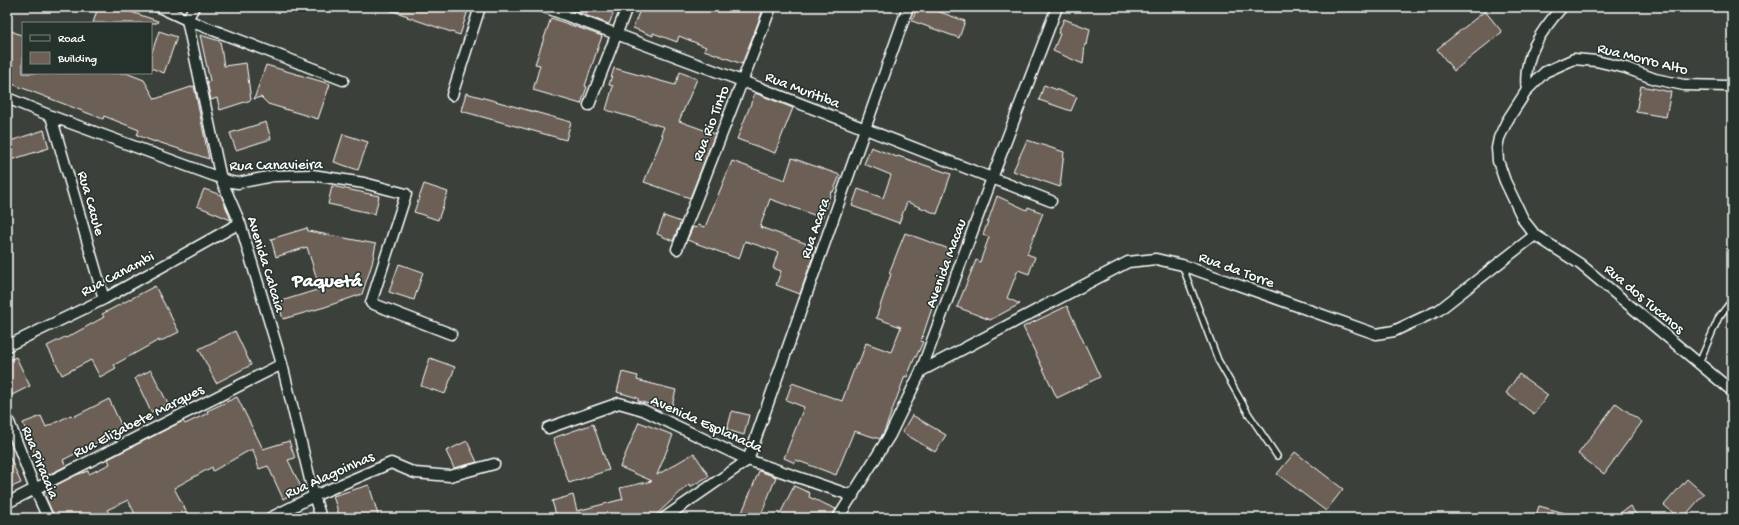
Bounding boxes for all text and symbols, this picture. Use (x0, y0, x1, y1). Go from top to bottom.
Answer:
legend (22, 22, 152, 74)
text: Road (58, 33, 85, 47)
street label: Rua Morro Alto (1595, 40, 1690, 80)
text: Building (57, 53, 97, 67)
street label: Rua Muritiba (762, 68, 843, 114)
street label: Rua Rio Tinto (689, 83, 735, 164)
street label: Rua Canavieira (229, 156, 323, 176)
street label: Rua Cacule (72, 169, 108, 238)
street label: Rua Acara (797, 195, 835, 261)
street label: Avenida Calcaia (242, 215, 288, 315)
street label: Avenida Macau (922, 217, 971, 311)
street label: Rua Canambi (78, 248, 158, 302)
street label: Rua da Torre (1196, 249, 1277, 293)
street label: Rua dos Tucanos (1600, 261, 1688, 339)
district label: Paquetá (291, 271, 363, 294)
street label: Rua Elizabete Marques (71, 381, 208, 462)
street label: Avenida Esplanada (647, 392, 766, 458)
street label: Rua Piracaia (16, 424, 62, 502)
street label: Rua Alagoinhas (282, 448, 378, 504)

